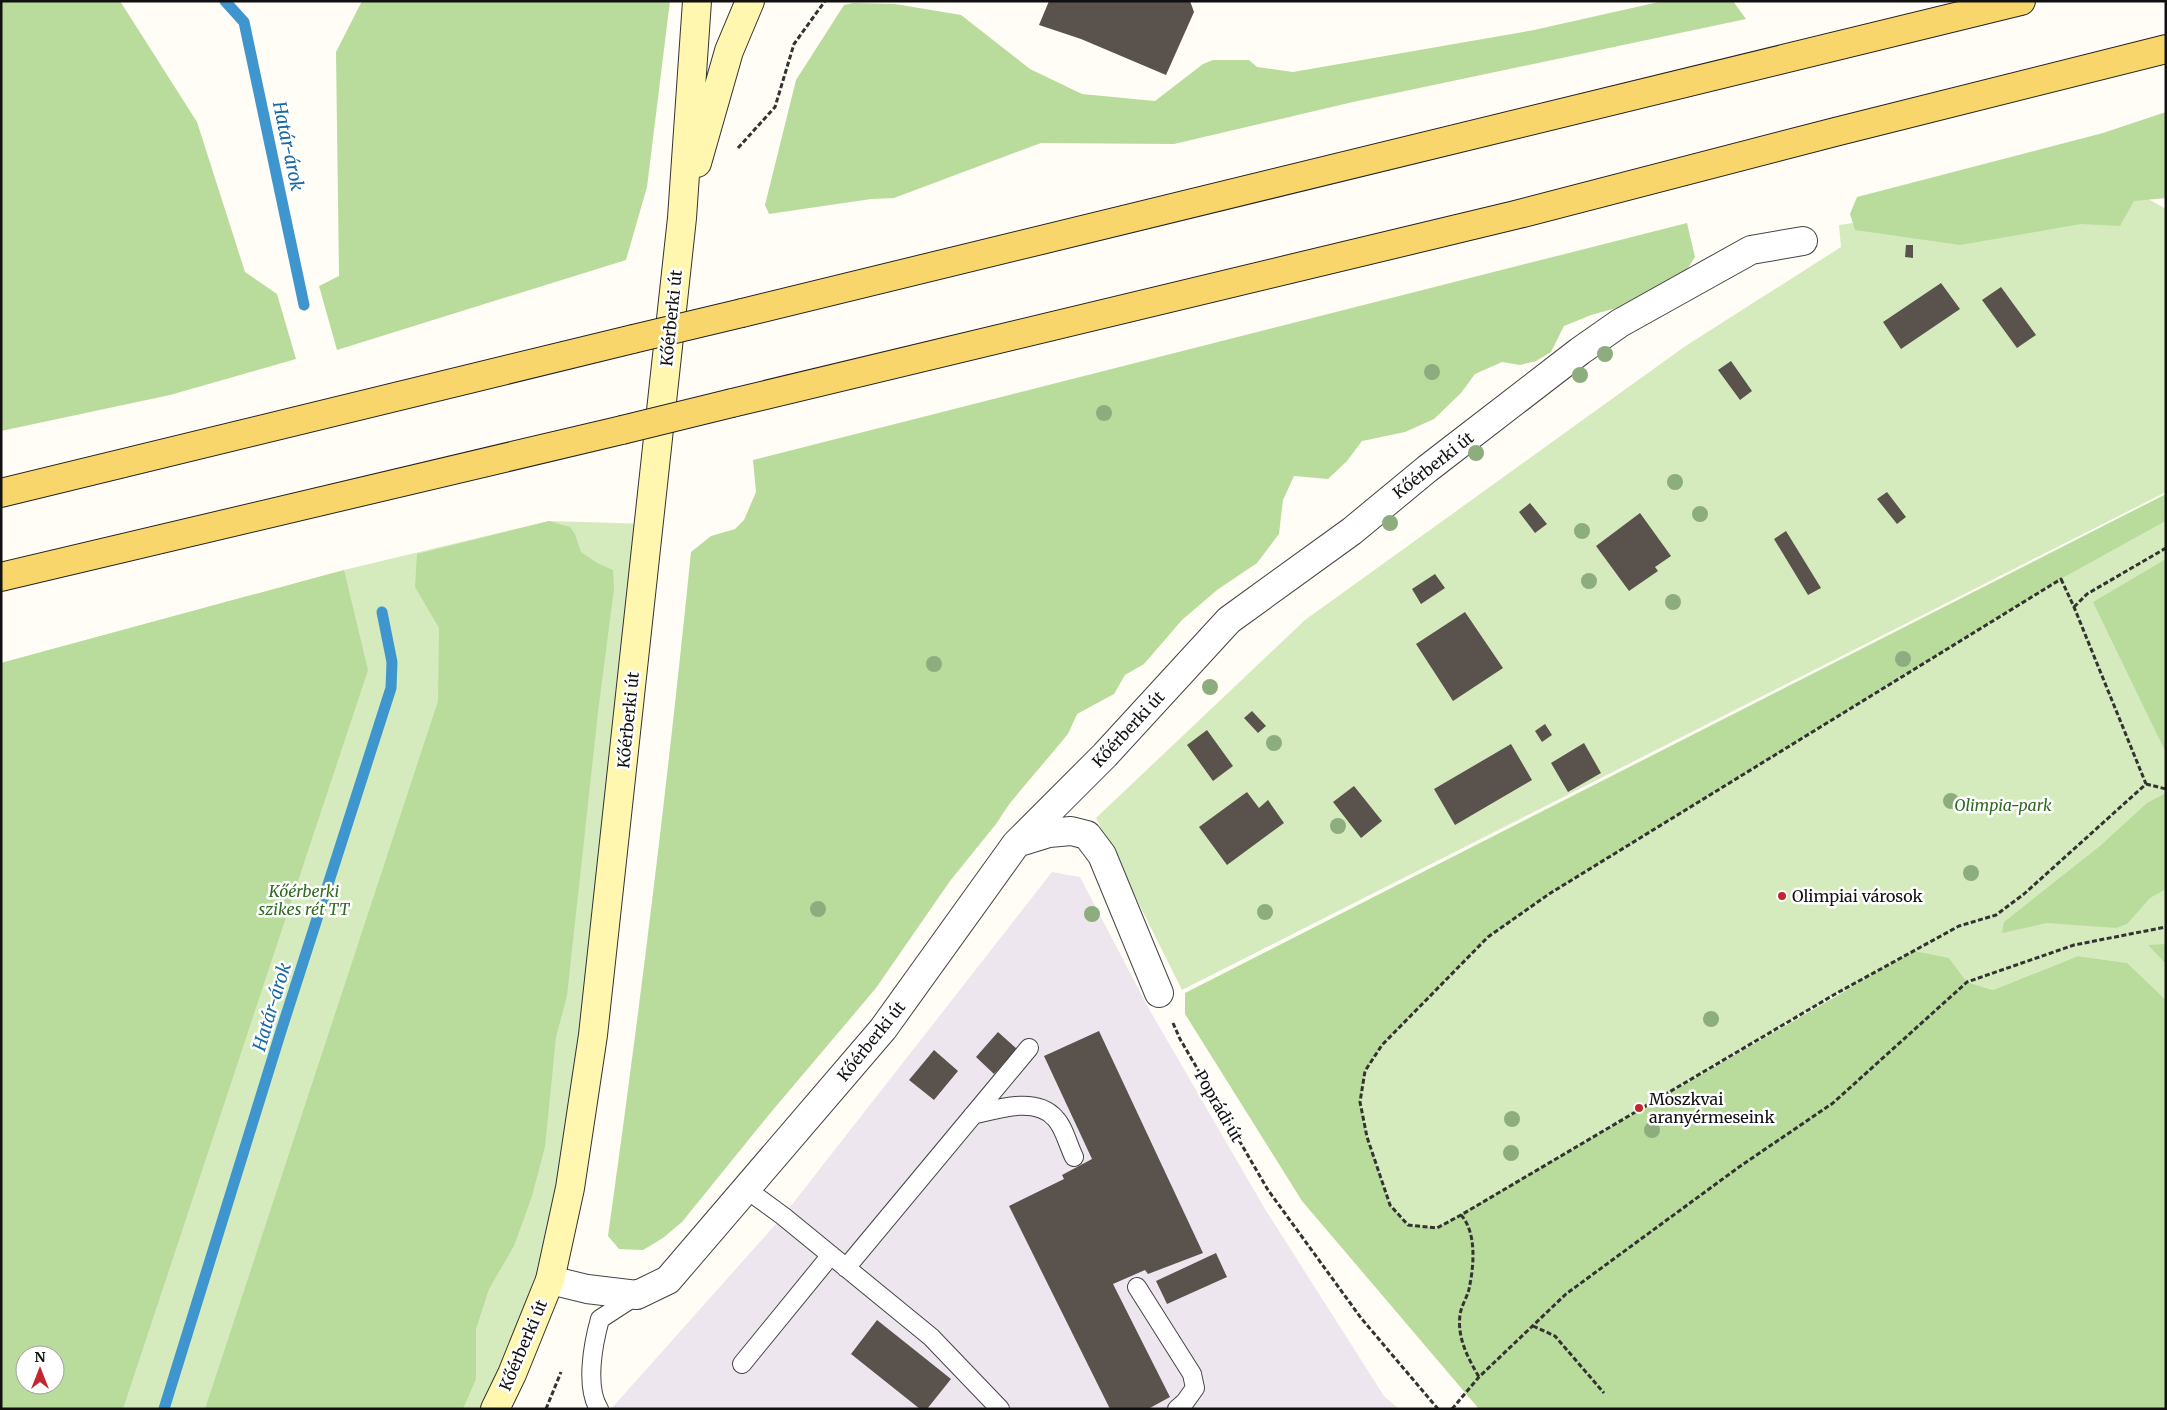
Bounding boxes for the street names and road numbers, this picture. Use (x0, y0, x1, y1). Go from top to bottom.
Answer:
street label: Kőérberki út (656, 268, 686, 367)
street label: Kőérberki út (1389, 427, 1478, 503)
street label: Kőérberki út (613, 670, 643, 769)
street label: Kőérberki út (1088, 686, 1169, 771)
street label: Kőérberki út (833, 997, 910, 1085)
street label: Poprádi út (1190, 1067, 1248, 1146)
street label: Kőérberki út (495, 1296, 551, 1393)

